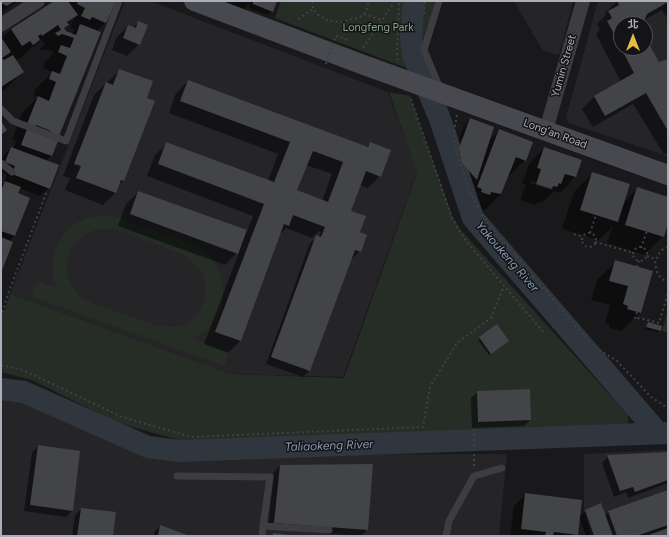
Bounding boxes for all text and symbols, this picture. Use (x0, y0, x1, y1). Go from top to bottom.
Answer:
north arrow (613, 16, 653, 56)
text: 北 (628, 18, 639, 31)
park label: Longfeng Park (343, 21, 413, 35)
street label: Yumin Street (549, 33, 579, 99)
street label: Long'an Road (521, 116, 589, 152)
water label: Yakoukeng River (472, 219, 542, 295)
water label: Taliaokeng River (285, 437, 373, 455)

